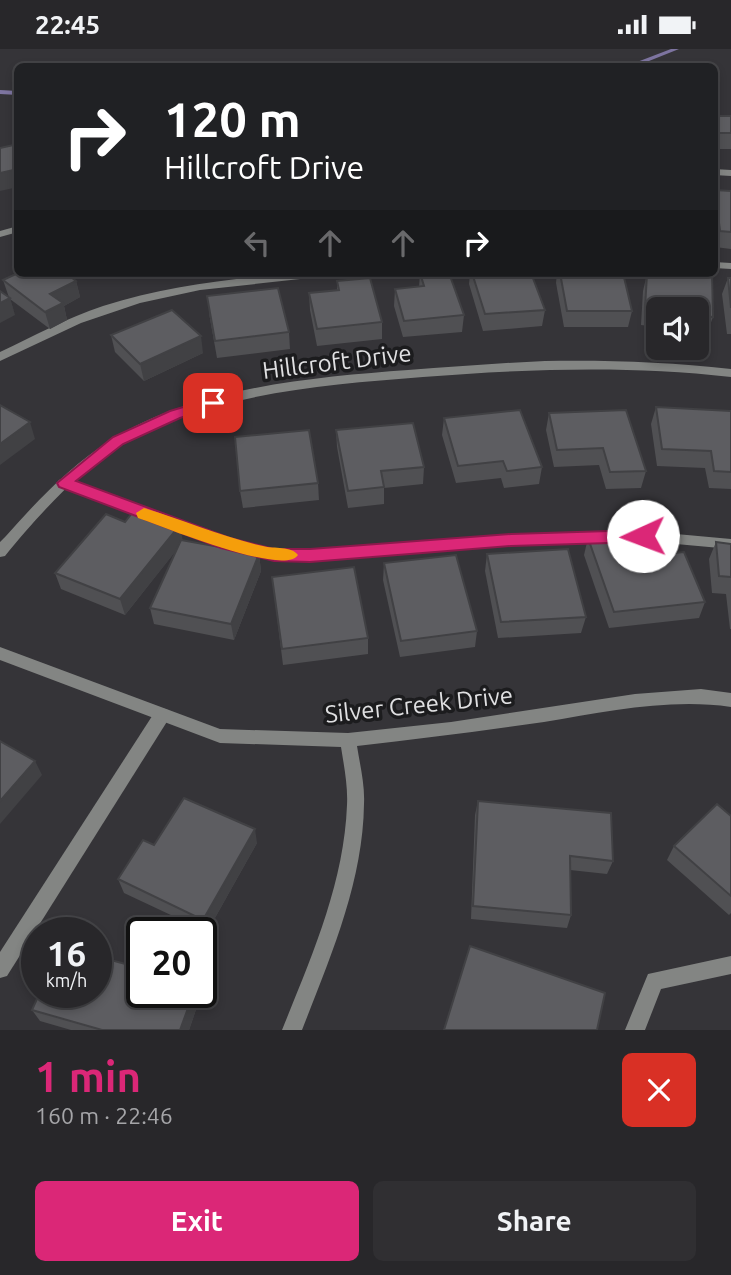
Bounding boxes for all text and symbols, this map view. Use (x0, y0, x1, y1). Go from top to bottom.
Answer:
text: 22:45 (35, 10, 100, 39)
icon: right (49, 91, 140, 182)
text: 120 m (164, 91, 301, 146)
text: Hillcroft Drive (164, 149, 364, 185)
icon: left (238, 224, 276, 262)
icon: ahead (311, 224, 349, 262)
icon: ahead (384, 224, 422, 262)
icon: right (457, 224, 495, 262)
map controls (646, 297, 709, 360)
button: sound (646, 297, 709, 360)
street label: Hillcroft Drive (261, 339, 413, 384)
pin (183, 373, 243, 433)
icon: arrive (194, 384, 232, 422)
position arrow (606, 499, 680, 573)
street label: Silver Creek Drive (324, 681, 514, 728)
speed limit sign: 20 (126, 917, 217, 1008)
text: 16 (47, 933, 86, 973)
text: km/h (46, 970, 87, 990)
text: 1 min (35, 1053, 141, 1100)
button: close (622, 1053, 696, 1127)
text: 160 m · 22:46 (35, 1103, 173, 1128)
button: Exit (35, 1181, 359, 1261)
button: Share (373, 1181, 696, 1261)

